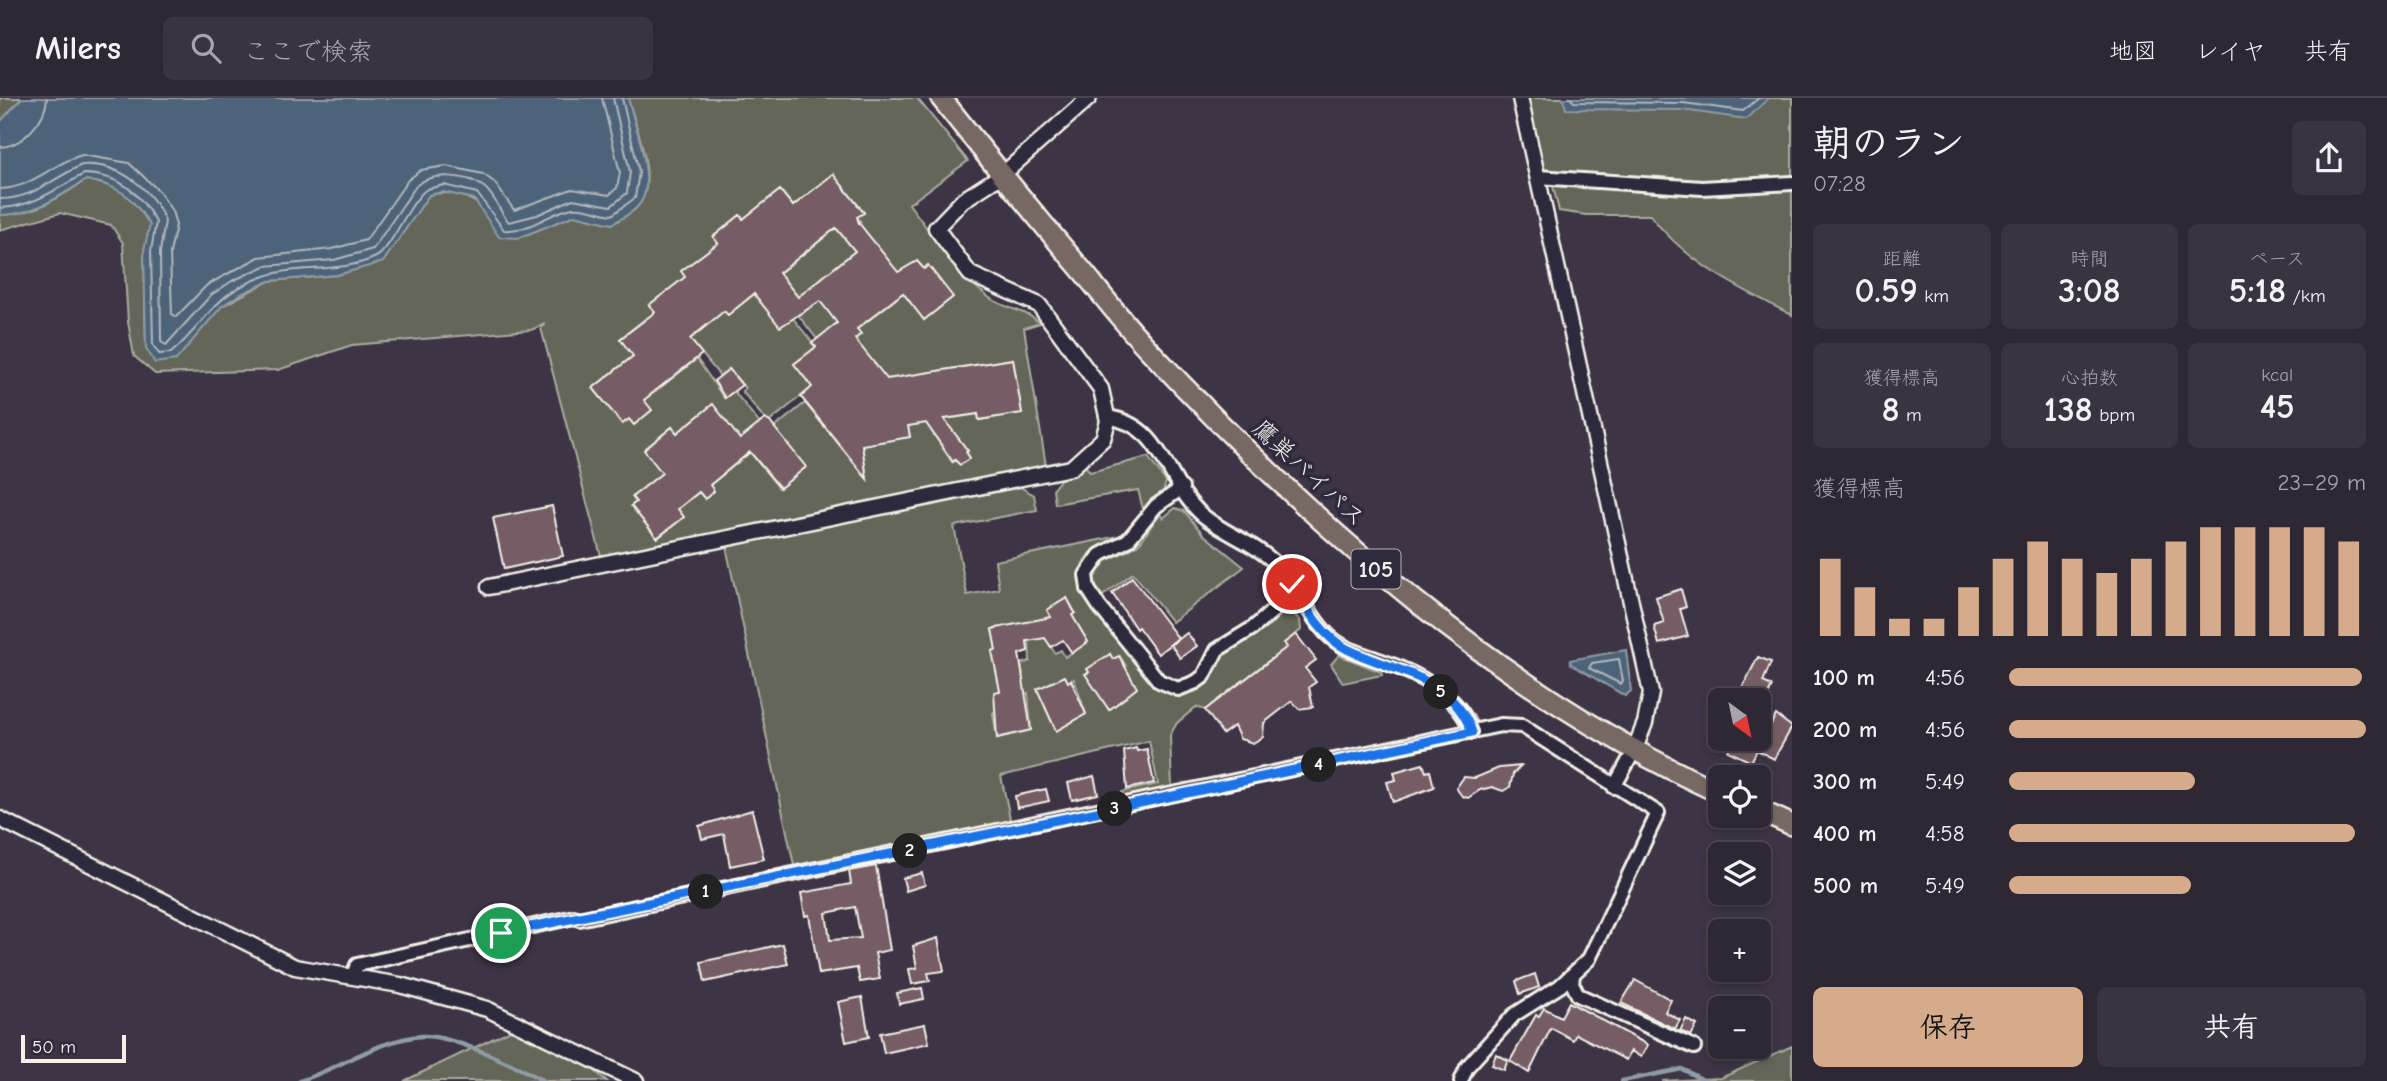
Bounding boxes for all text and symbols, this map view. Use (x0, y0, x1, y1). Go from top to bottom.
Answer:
search box (163, 17, 653, 80)
text: Milers (35, 29, 121, 67)
icon: search (187, 29, 225, 67)
text: ここで検索 (243, 37, 373, 67)
text: 地図 (2109, 37, 2157, 65)
text: レイヤ (2195, 37, 2266, 65)
text: 共有 (2304, 37, 2352, 65)
button: share (2292, 121, 2366, 195)
text: 朝のラン (1813, 122, 1965, 166)
text: 07:28 (1813, 170, 1866, 197)
text: 距離 (1883, 248, 1921, 270)
text: 時間 (2070, 248, 2109, 270)
text: ペース (2249, 248, 2305, 270)
text: 0.59 (1855, 270, 1918, 311)
text: 3:08 (2058, 270, 2121, 311)
text: 5:18 (2229, 270, 2286, 311)
text: km (1918, 285, 1949, 307)
text: /km (2286, 285, 2326, 307)
text: kcal (2261, 364, 2293, 386)
text: 獲得標高 (1864, 367, 1940, 389)
text: 心拍数 (2061, 367, 2118, 389)
text: 45 (2260, 386, 2295, 427)
text: 8 (1882, 389, 1900, 430)
text: 138 (2044, 389, 2093, 430)
text: m (1900, 404, 1922, 426)
text: bpm (2093, 404, 2135, 426)
street label: 鷹巣バイパス (1247, 414, 1371, 532)
text: 23–29 m (2278, 469, 2366, 496)
text: 獲得標高 (1813, 475, 1905, 502)
road number: 105 (1352, 550, 1400, 589)
pin (1262, 554, 1322, 614)
icon: check (1273, 565, 1311, 603)
text: 100 m (1813, 664, 1875, 691)
text: 4:56 (1925, 664, 1965, 691)
pin: 5 (1424, 674, 1458, 710)
text: 5 (1435, 680, 1446, 702)
north arrow (1708, 688, 1771, 751)
map controls (1708, 688, 1771, 1059)
text: 200 m (1813, 716, 1877, 743)
text: 4:56 (1925, 716, 1965, 743)
pin: 4 (1302, 748, 1336, 782)
text: 4 (1314, 753, 1323, 775)
button: locate (1708, 765, 1771, 828)
text: 300 m (1813, 768, 1877, 795)
text: 5:49 (1925, 768, 1965, 795)
pin: 3 (1098, 792, 1132, 826)
text: 3 (1110, 797, 1119, 819)
text: 400 m (1813, 820, 1877, 847)
text: 4:58 (1925, 820, 1965, 847)
pin: 2 (892, 834, 928, 868)
text: 2 (905, 839, 914, 861)
button: layers (1708, 842, 1771, 905)
text: 500 m (1813, 872, 1878, 899)
text: 5:49 (1925, 872, 1965, 899)
pin: 1 (688, 874, 724, 910)
text: 1 (702, 880, 709, 902)
pin (471, 903, 531, 963)
icon: arrive (482, 914, 520, 952)
button: + (1708, 919, 1771, 982)
button: 保存 (1813, 987, 2083, 1067)
button: 共有 (2097, 987, 2366, 1067)
button: − (1708, 996, 1771, 1059)
scale bar (21, 1032, 126, 1064)
text: 50 m (32, 1036, 76, 1058)

